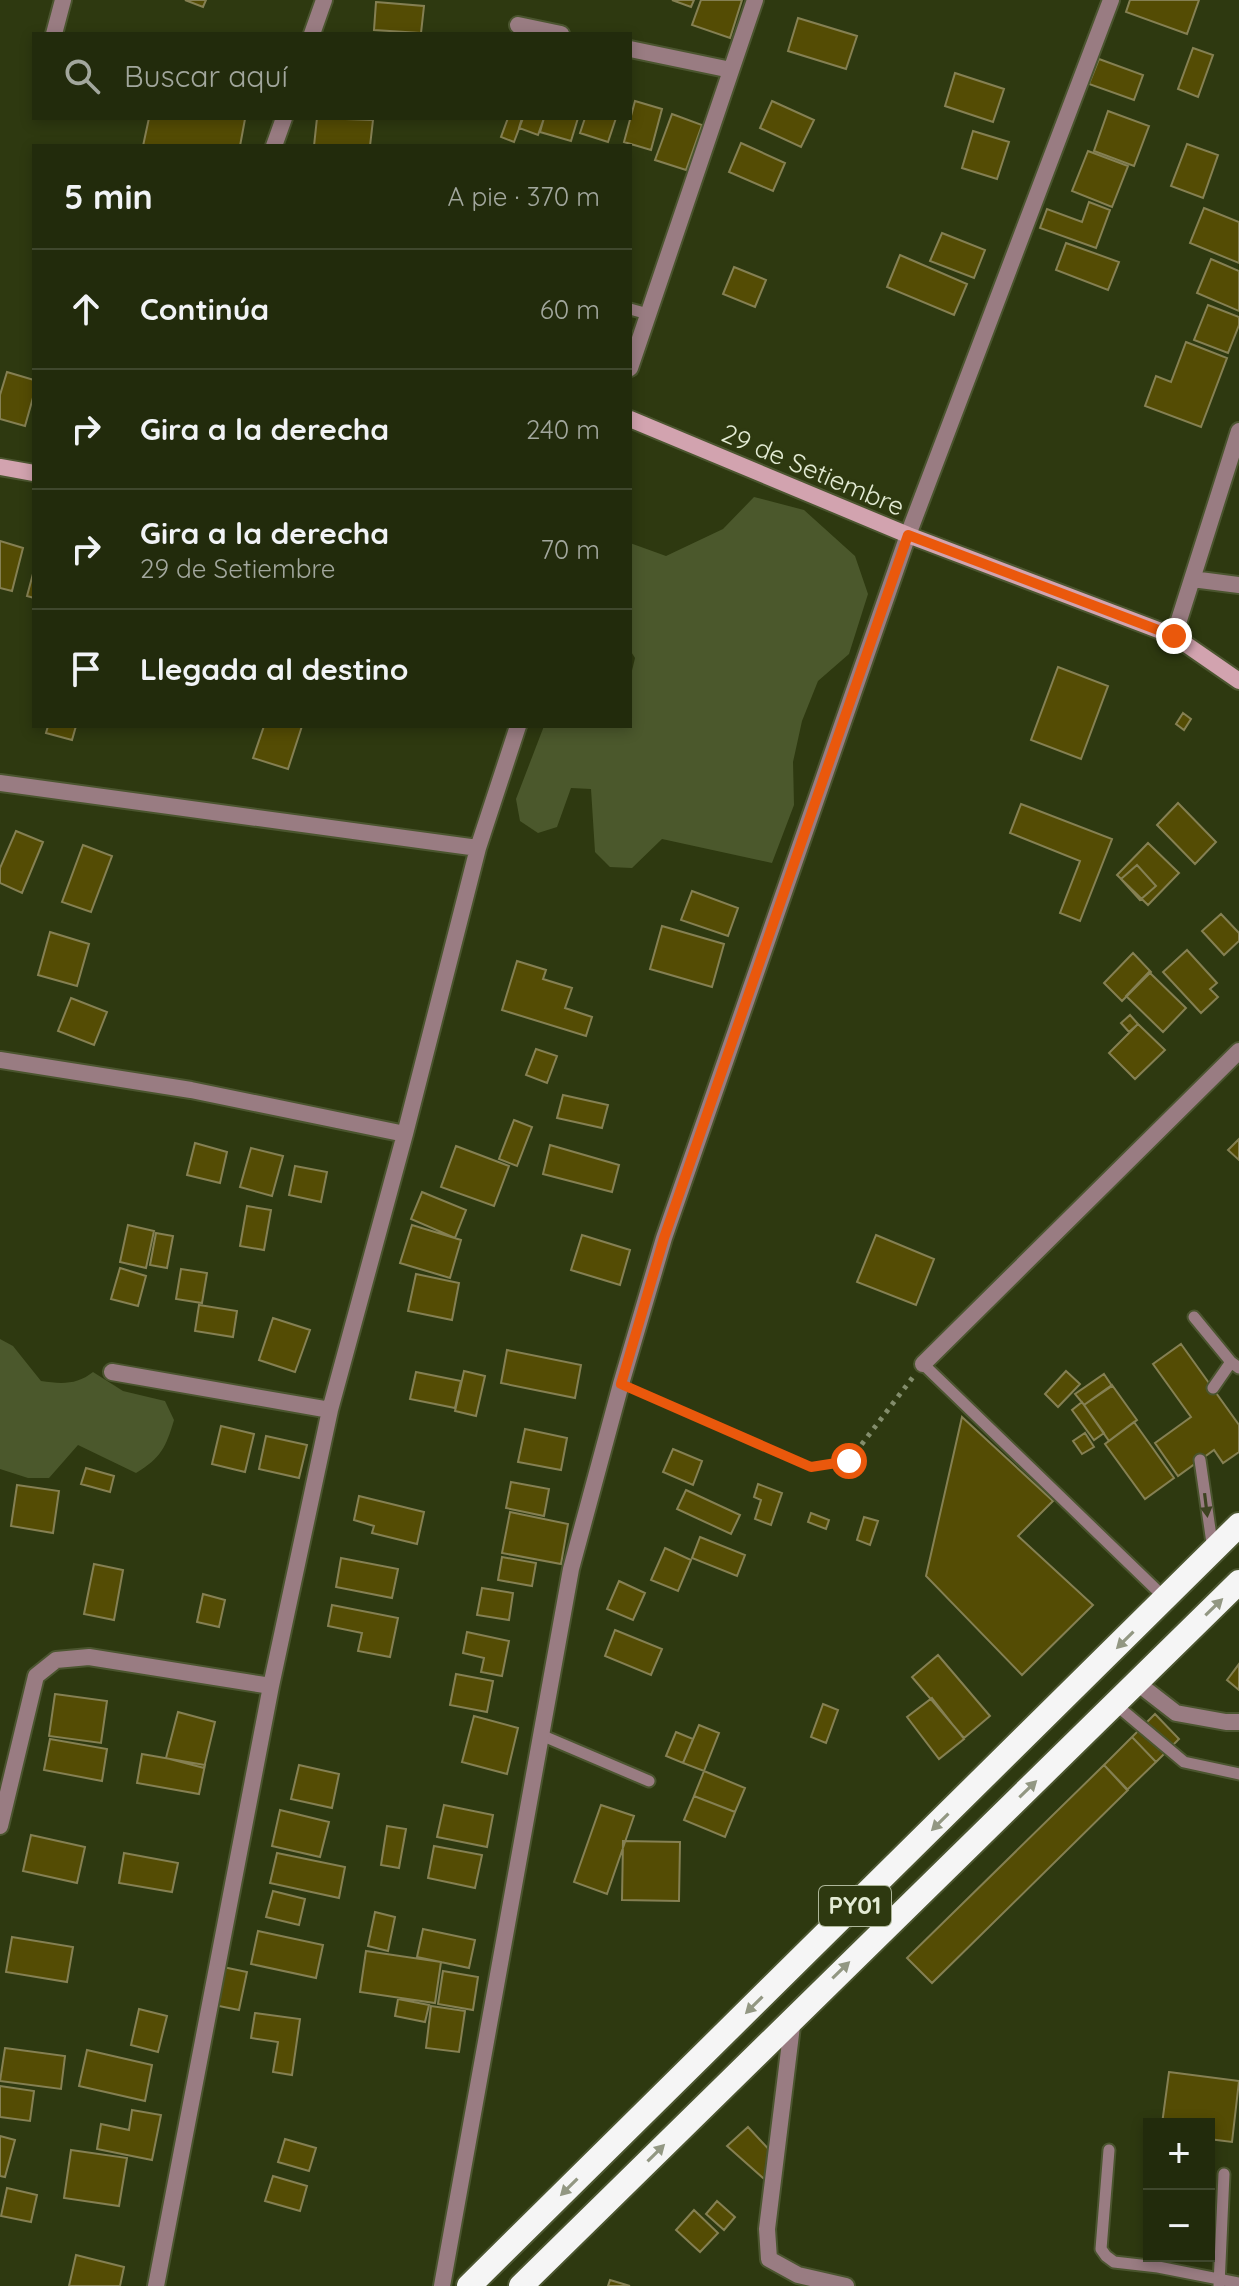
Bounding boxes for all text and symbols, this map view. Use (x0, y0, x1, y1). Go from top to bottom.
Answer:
search box (32, 32, 632, 120)
icon: search (60, 54, 104, 98)
text: Buscar aquí (124, 57, 288, 95)
text: 5 min (64, 175, 153, 218)
text: A pie · 370 m (448, 180, 600, 213)
icon: ahead (64, 287, 108, 331)
text: Continúa (140, 290, 269, 328)
text: 60 m (540, 293, 600, 326)
icon: right (64, 407, 108, 451)
text: Gira a la derecha (140, 410, 389, 448)
text: 240 m (526, 413, 600, 446)
street label: 29 de Setiembre (717, 416, 910, 523)
text: Gira a la derecha (140, 514, 389, 552)
icon: right (64, 527, 108, 571)
text: 70 m (540, 533, 600, 566)
text: 29 de Setiembre (140, 552, 336, 585)
route end (1156, 618, 1192, 654)
icon: arrive (64, 647, 108, 691)
text: Llegada al destino (140, 650, 408, 688)
route start (831, 1443, 867, 1479)
one-way arrow (1200, 1493, 1213, 1518)
one-way arrow (1204, 1598, 1223, 1617)
one-way arrow (1116, 1630, 1135, 1648)
one-way arrow (1018, 1780, 1037, 1799)
one-way arrow (931, 1812, 950, 1831)
road number: PY01 (819, 1886, 891, 1926)
one-way arrow (831, 1961, 850, 1980)
one-way arrow (745, 1995, 764, 2014)
map controls (1143, 2118, 1215, 2262)
button: + (1143, 2118, 1215, 2190)
one-way arrow (646, 2144, 665, 2162)
one-way arrow (560, 2178, 579, 2196)
button: − (1143, 2190, 1215, 2262)

